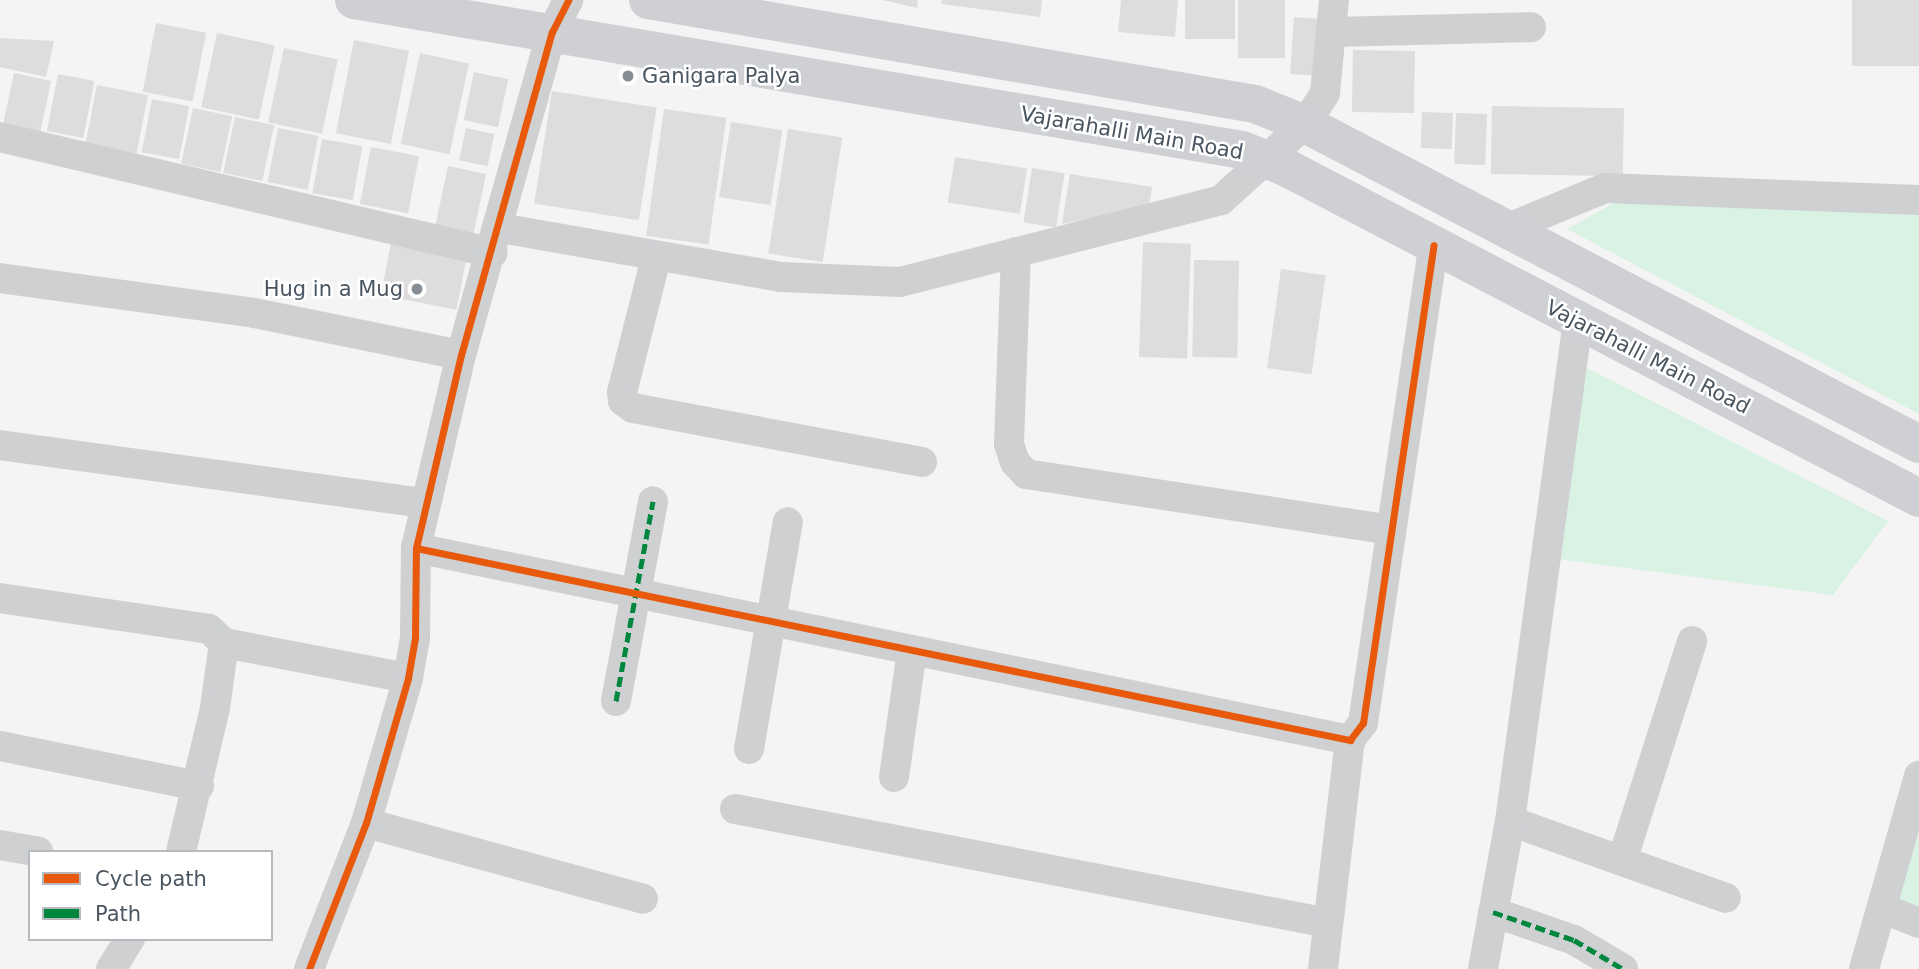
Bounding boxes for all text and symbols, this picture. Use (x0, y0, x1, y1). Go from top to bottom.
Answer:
place label: Ganigara Palya (642, 63, 800, 89)
marker: Ganigara Palya (620, 68, 636, 84)
street label: Vajarahalli Main Road (1019, 101, 1245, 165)
place label: Hug in a Mug (264, 276, 403, 302)
marker: Hug in a Mug (409, 281, 425, 297)
street label: Vajarahalli Main Road (1542, 295, 1754, 419)
legend (28, 850, 273, 941)
text: Cycle path (95, 867, 207, 891)
text: Path (95, 902, 141, 926)

